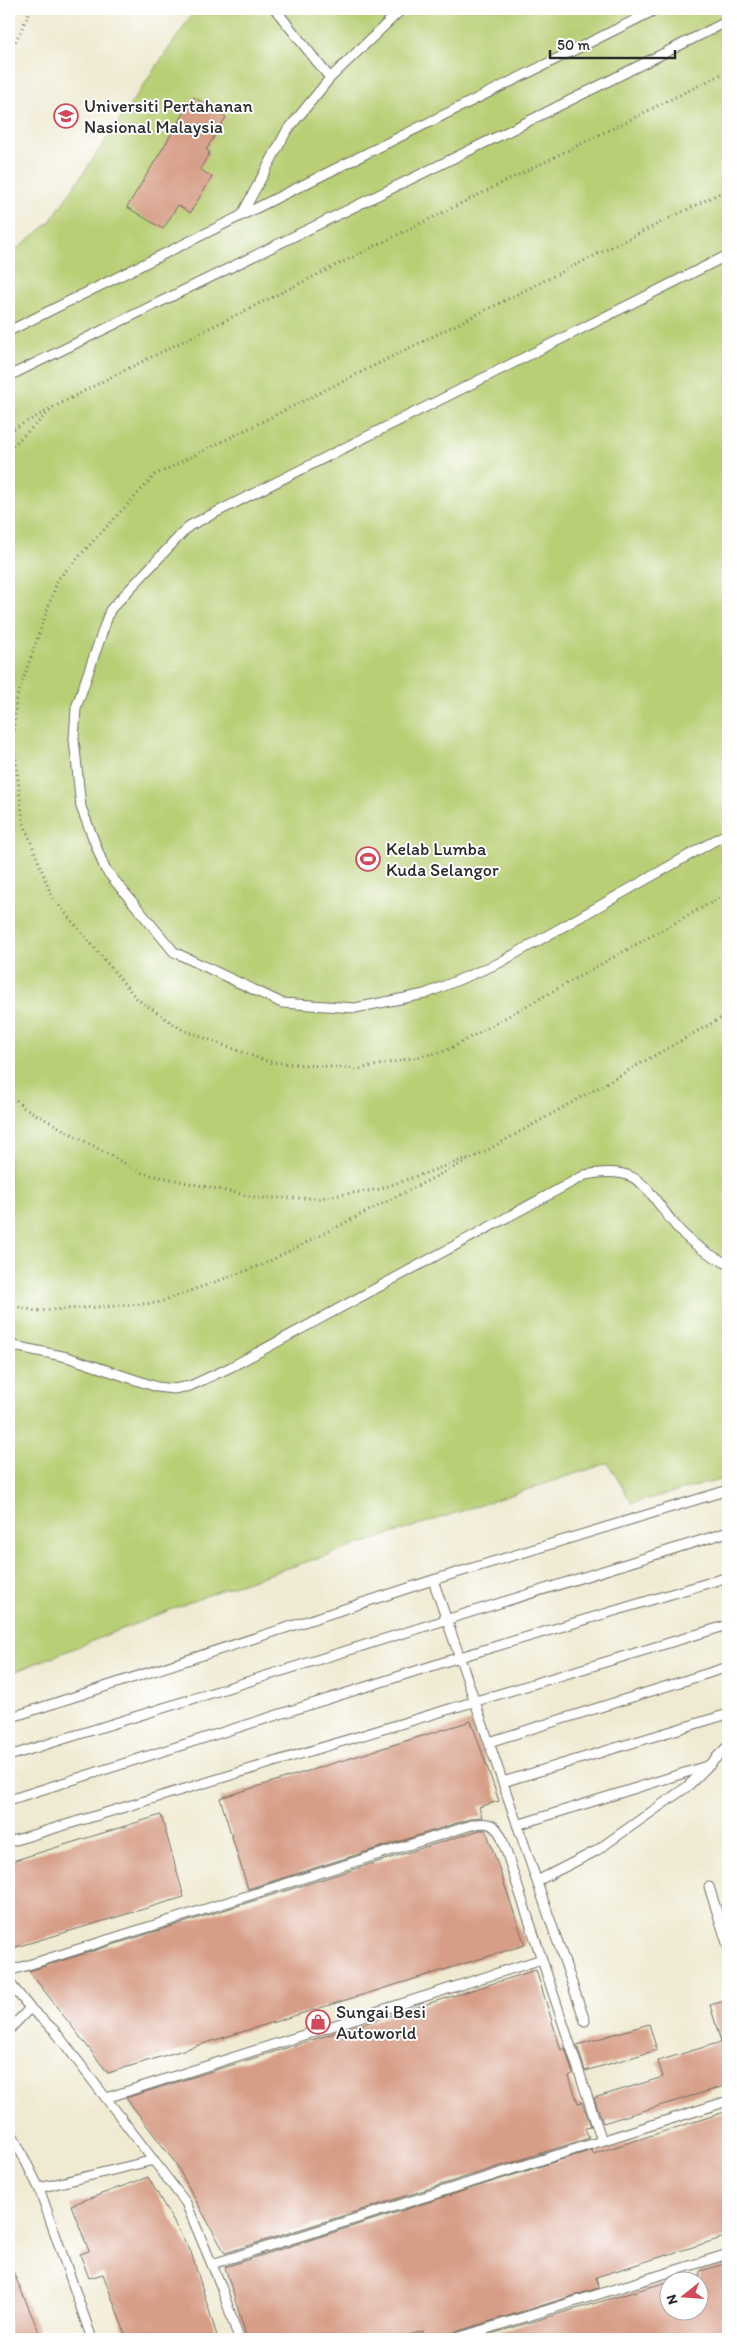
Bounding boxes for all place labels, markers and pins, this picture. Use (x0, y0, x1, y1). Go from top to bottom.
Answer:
place label: Universiti Pertahanan Nasional Malaysia (84, 95, 253, 138)
school or university icon: Universiti Pertahanan Nasional Malaysia (53, 103, 79, 129)
place label: Kelab Lumba Kuda Selangor (386, 838, 499, 881)
sports icon: Kelab Lumba Kuda Selangor (355, 846, 381, 872)
place label: Sungai Besi Autoworld (336, 2001, 426, 2044)
shop icon: Sungai Besi Autoworld (305, 2009, 331, 2035)

